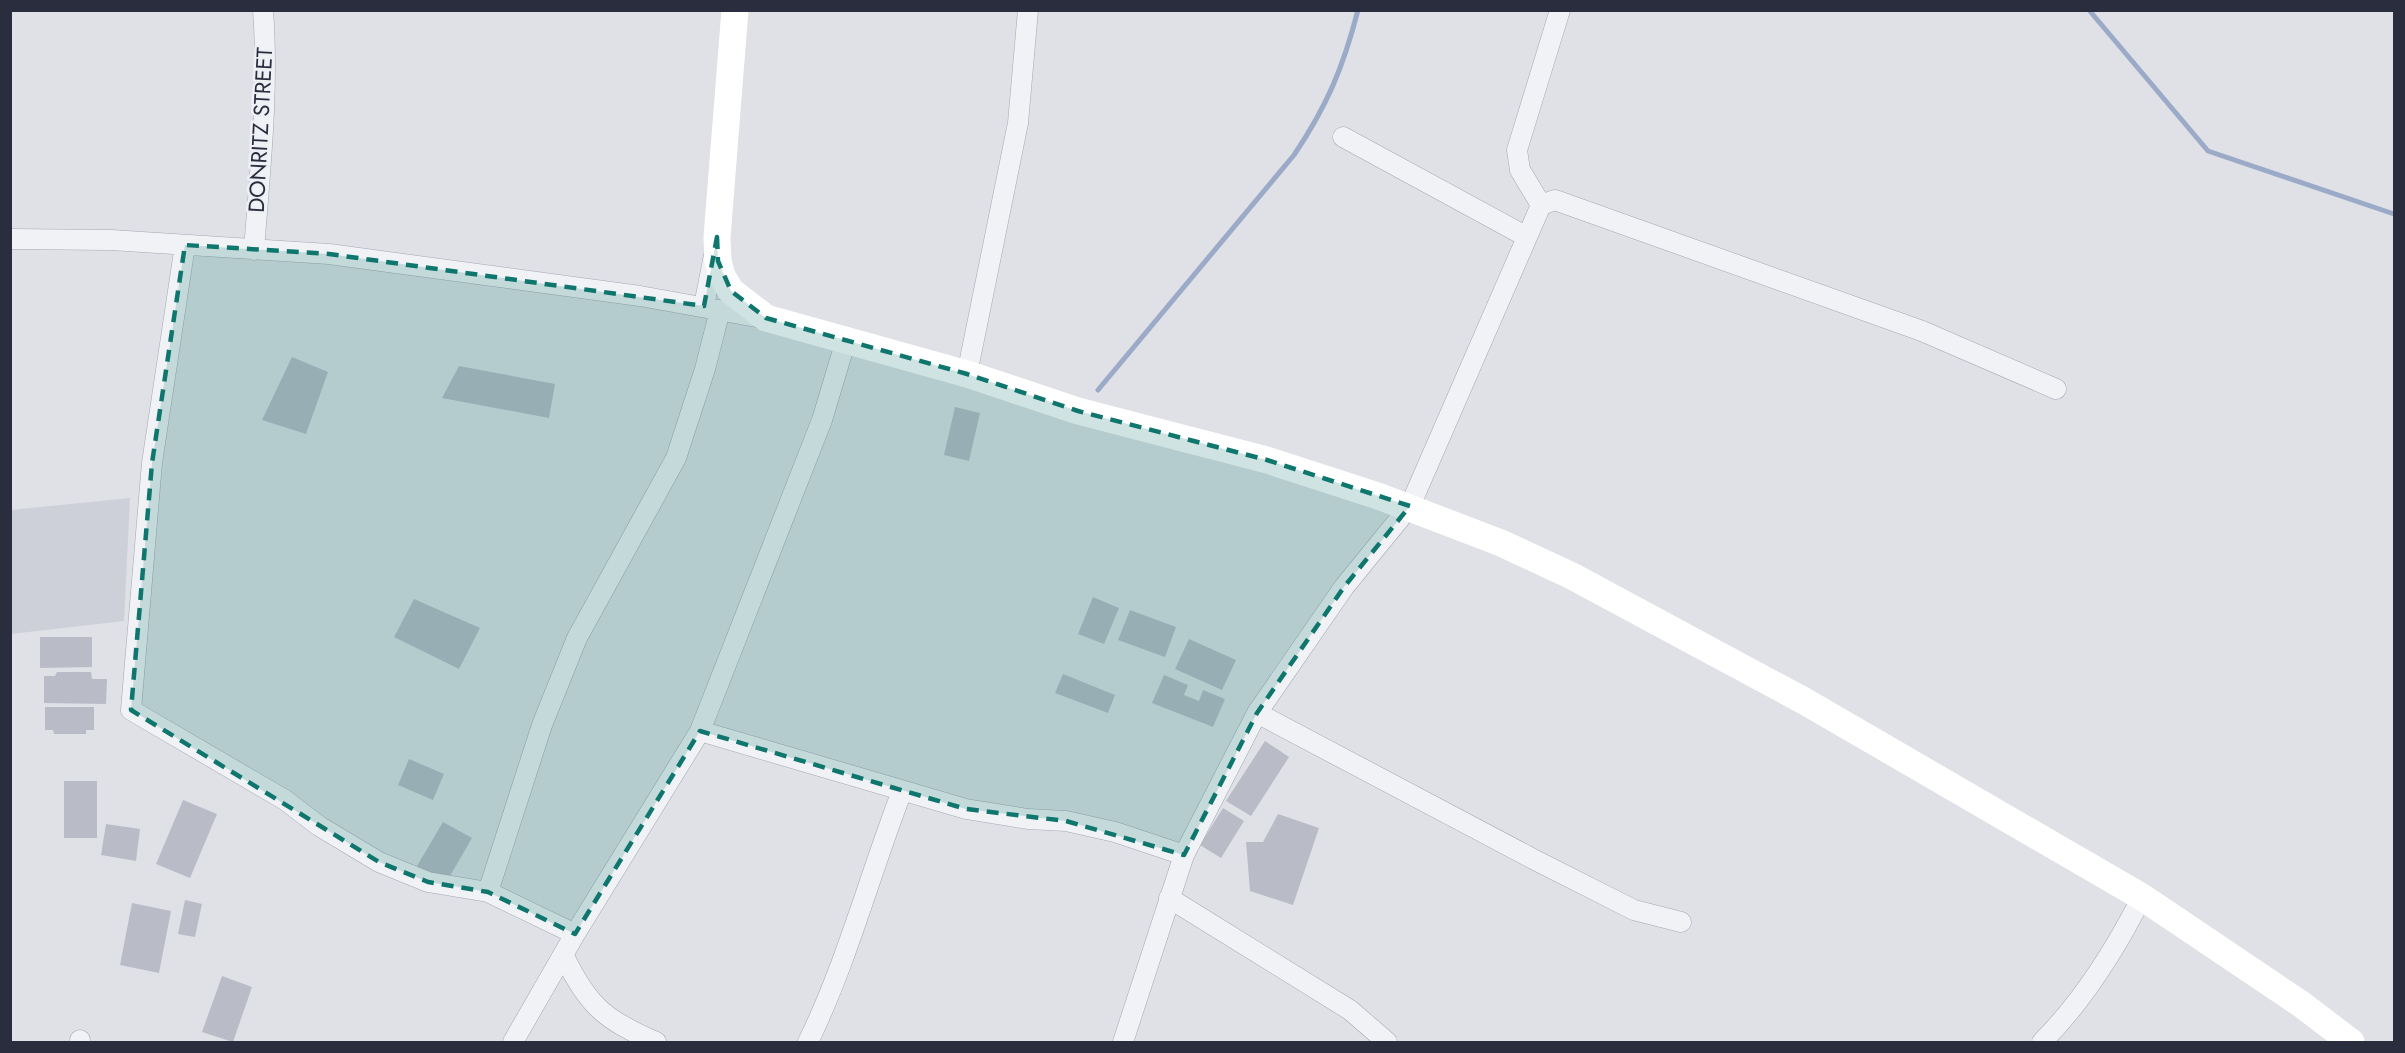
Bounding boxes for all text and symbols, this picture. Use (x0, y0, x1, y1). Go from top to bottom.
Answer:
street label: DONRITZ STREET (240, 46, 280, 214)

